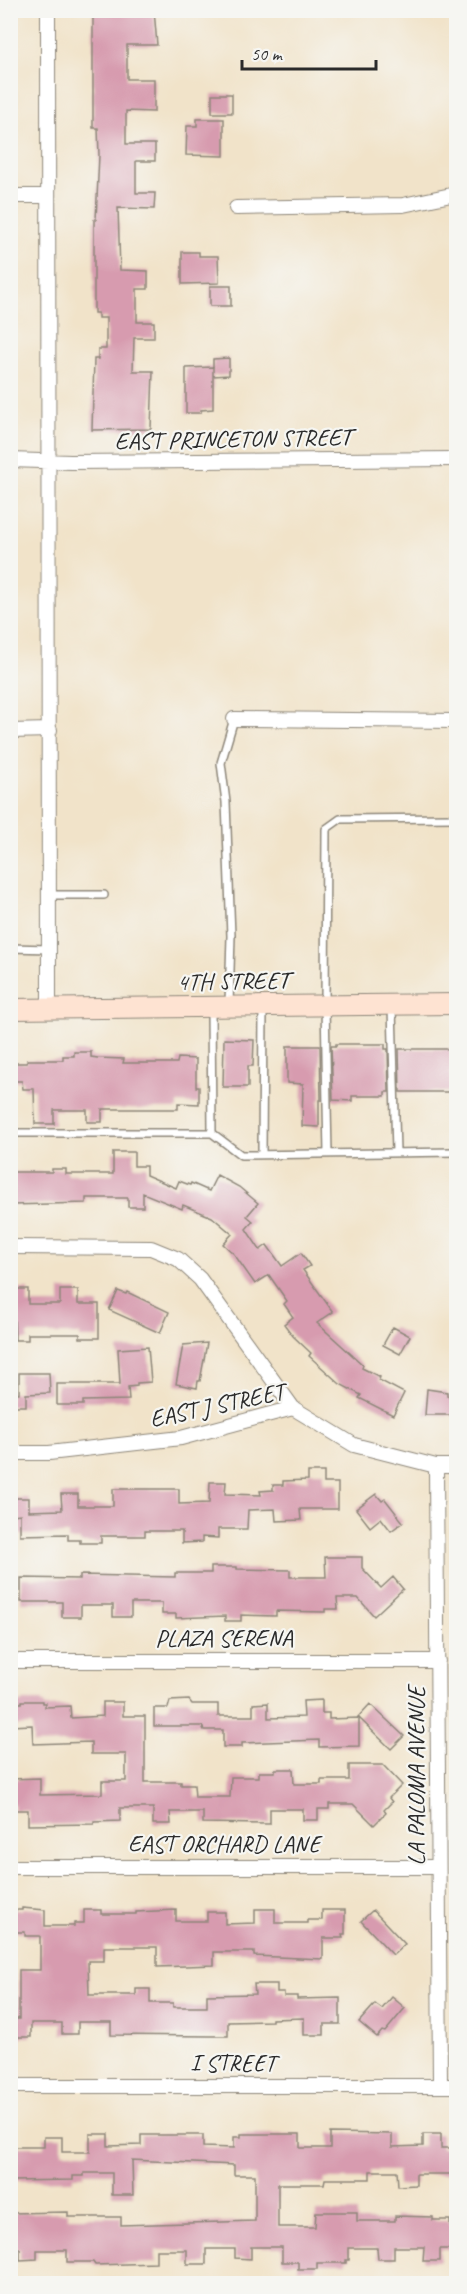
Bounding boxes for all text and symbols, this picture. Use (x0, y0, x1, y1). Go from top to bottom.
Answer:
scale bar (242, 33, 376, 71)
text: 50 m (251, 43, 284, 65)
street label: EAST PRINCETON STREET (114, 422, 358, 456)
street label: 4TH STREET (177, 965, 295, 997)
street label: EAST J STREET (147, 1375, 292, 1434)
street label: PLAZA SERENA (155, 1623, 294, 1653)
street label: LA PALOMA AVENUE (401, 1683, 431, 1866)
street label: EAST ORCHARD LANE (128, 1829, 323, 1859)
street label: I STREET (190, 2048, 281, 2078)

